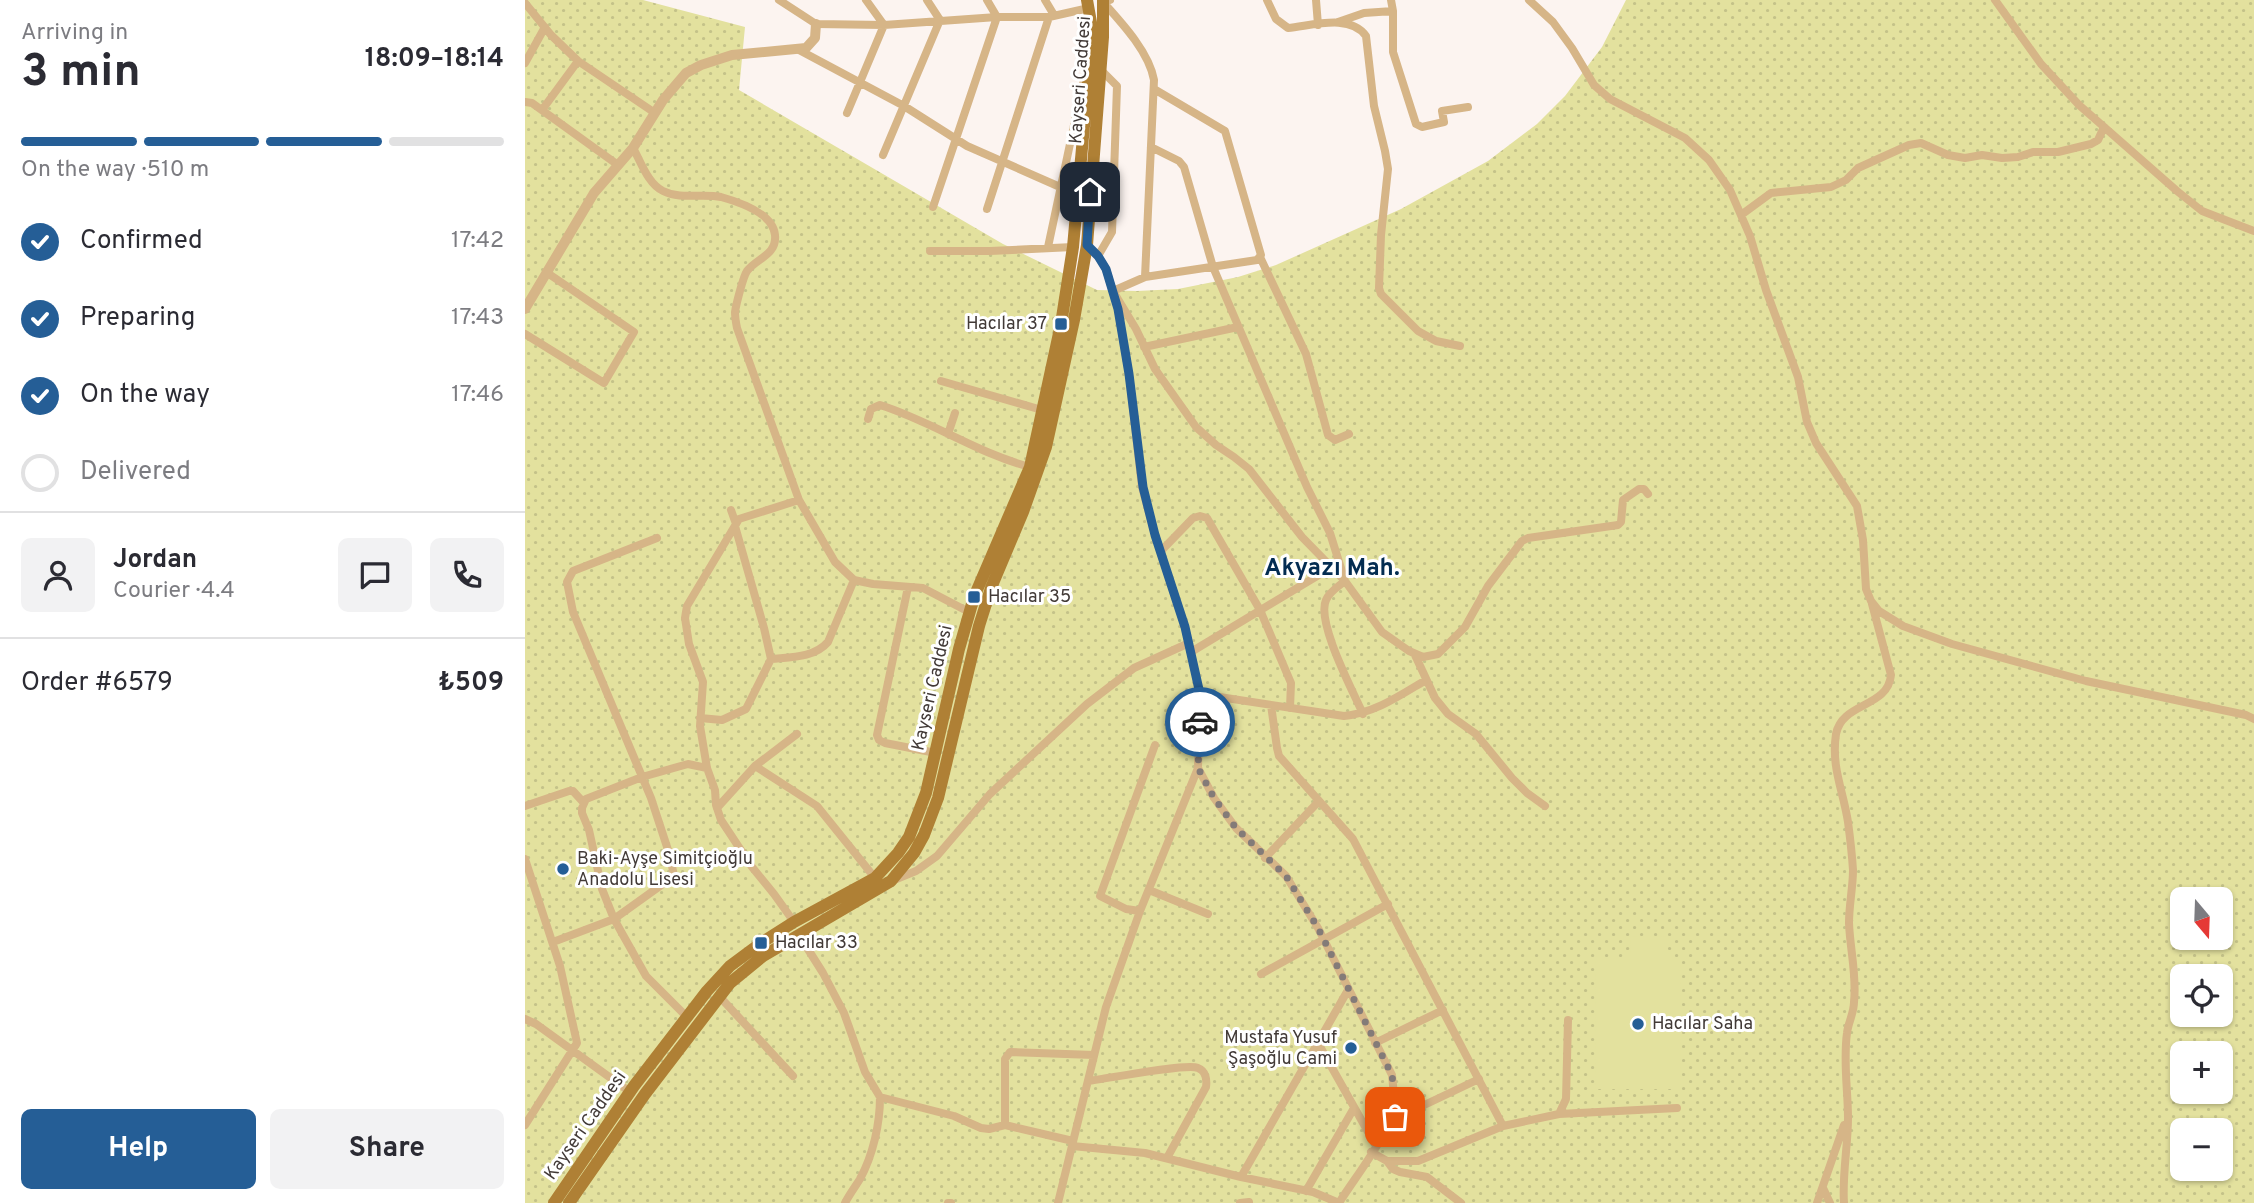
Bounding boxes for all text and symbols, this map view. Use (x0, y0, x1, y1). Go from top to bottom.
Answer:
street label: Kayseri Caddesi (1065, 15, 1097, 145)
text: Arriving in (21, 19, 128, 48)
text: 18:09–18:14 (365, 43, 504, 76)
text: 3 min (21, 44, 141, 103)
text: On the way · 510 m (21, 156, 209, 185)
pin (1060, 162, 1120, 222)
icon: home (1071, 173, 1109, 211)
icon: check (21, 223, 59, 261)
text: Confirmed (80, 225, 203, 258)
text: 17:42 (451, 227, 504, 256)
icon: check (21, 300, 59, 338)
text: Preparing (80, 302, 195, 335)
text: 17:43 (451, 304, 504, 333)
place label: Hacılar 37 (966, 313, 1047, 336)
marker: Hacılar 37 (1053, 316, 1069, 332)
icon: check (21, 377, 59, 415)
text: On the way (80, 379, 210, 412)
text: 17:46 (451, 381, 504, 410)
text: Delivered (80, 456, 191, 489)
button: person (21, 538, 95, 612)
button: chat (338, 538, 412, 612)
button: phone (430, 538, 504, 612)
text: Jordan (113, 544, 197, 577)
district label: Akyazı Mah. (1264, 554, 1400, 584)
text: Courier · 4.4 (113, 577, 235, 606)
place label: Hacılar 35 (988, 586, 1071, 609)
marker: Hacılar 35 (966, 589, 982, 605)
street label: Kayseri Caddesi (907, 623, 959, 753)
text: Order #6579 (21, 667, 173, 700)
text: ₺509 (438, 667, 504, 700)
courier (1165, 687, 1235, 757)
icon: car (1181, 703, 1219, 741)
place label: Baki-Ayşe Simitçioğlu Anadolu Lisesi (577, 848, 753, 892)
marker: Baki-Ayşe Simitçioğlu Anadolu Lisesi (555, 861, 571, 877)
north arrow (2170, 887, 2233, 950)
map controls (2170, 887, 2233, 1181)
place label: Hacılar 33 (775, 932, 858, 955)
marker: Hacılar 33 (753, 935, 769, 951)
button: locate (2170, 964, 2233, 1027)
place label: Hacılar Saha (1652, 1013, 1753, 1036)
marker: Hacılar Saha (1630, 1016, 1646, 1032)
place label: Mustafa Yusuf Şaşoğlu Cami (1224, 1027, 1337, 1071)
marker: Mustafa Yusuf Şaşoğlu Cami (1343, 1040, 1359, 1056)
button: + (2170, 1041, 2233, 1104)
street label: Kayseri Caddesi (540, 1067, 632, 1185)
pin (1365, 1087, 1425, 1147)
icon: bag (1376, 1098, 1414, 1136)
button: Help (21, 1109, 256, 1189)
button: Share (270, 1109, 504, 1189)
button: − (2170, 1118, 2233, 1181)

